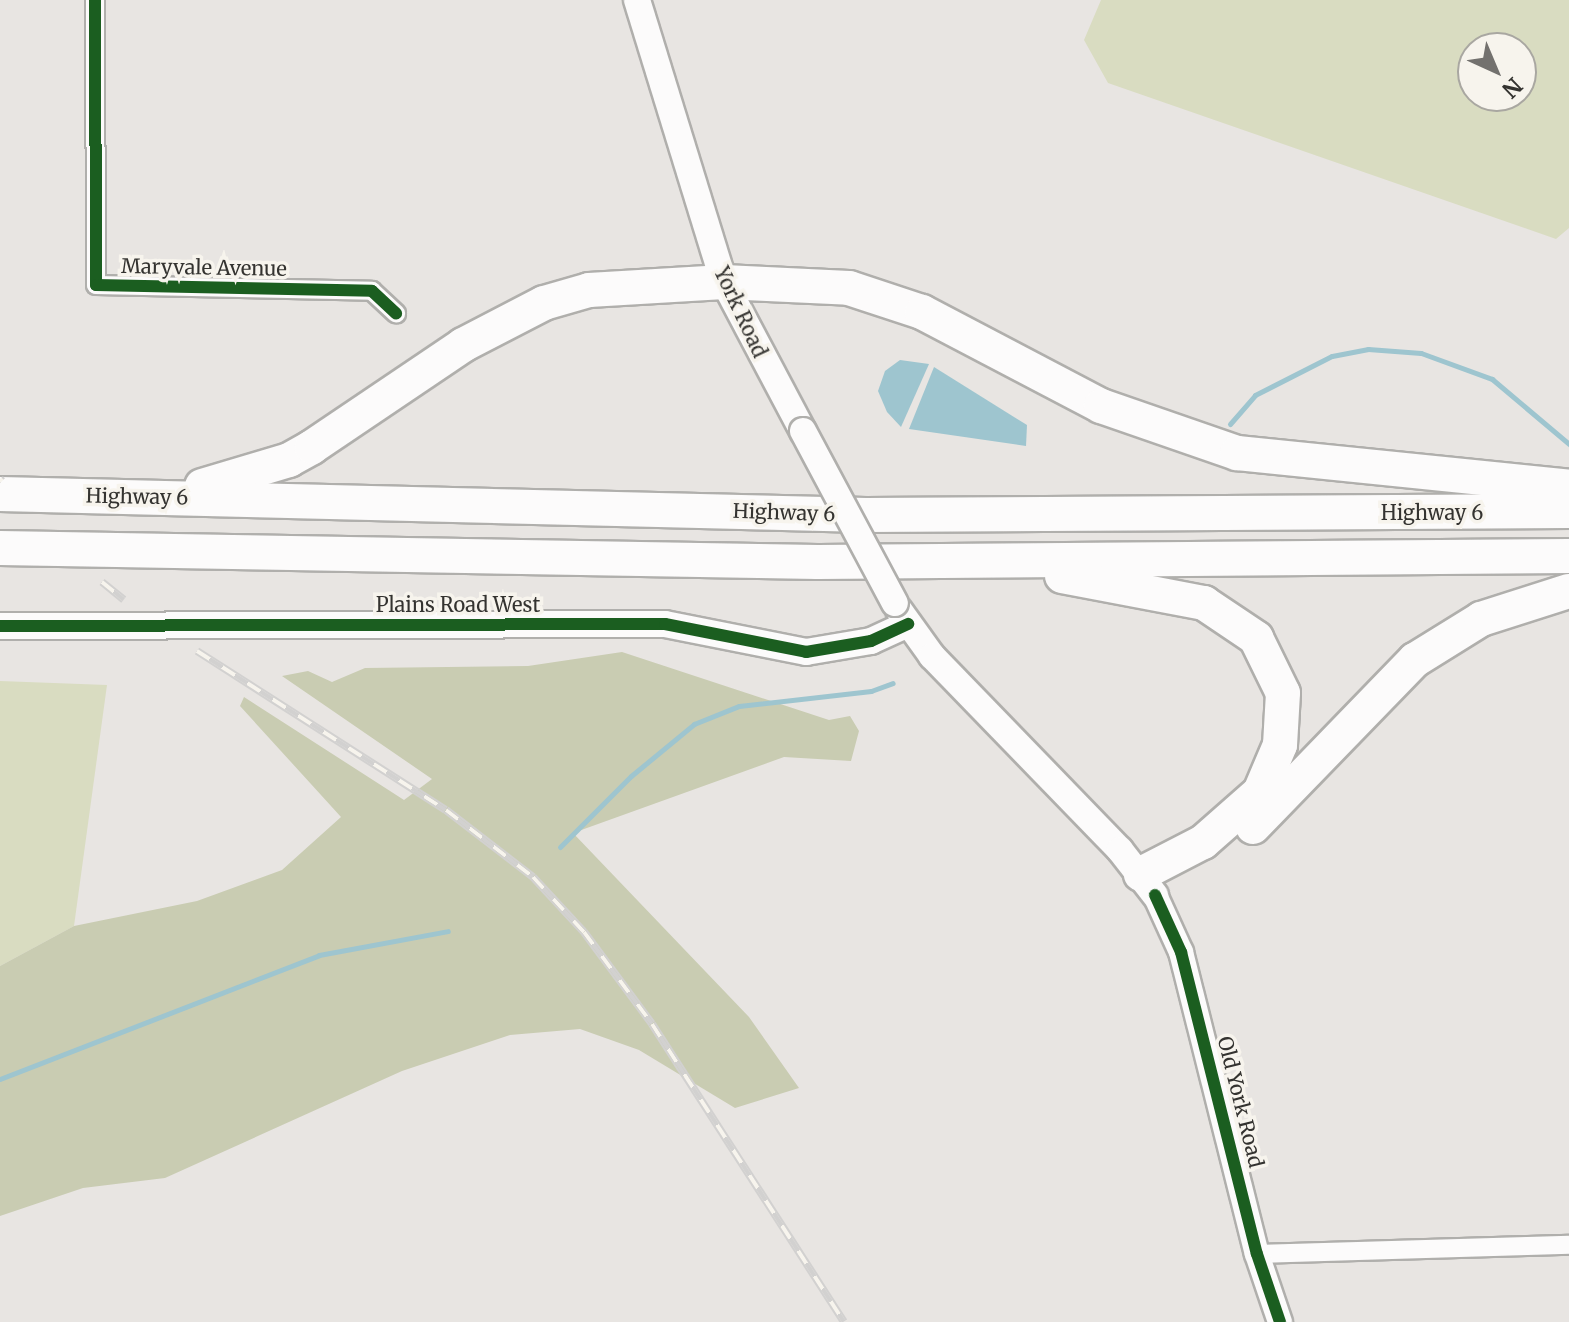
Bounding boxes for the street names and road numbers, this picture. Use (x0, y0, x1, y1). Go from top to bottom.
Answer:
street label: Maryvale Avenue (121, 254, 287, 280)
street label: York Road (710, 263, 772, 361)
street label: Highway 6 (86, 483, 188, 509)
street label: Highway 6 (732, 498, 836, 526)
street label: Highway 6 (1381, 500, 1483, 524)
street label: Plains Road West (376, 592, 540, 616)
street label: Old York Road (1213, 1034, 1269, 1170)

